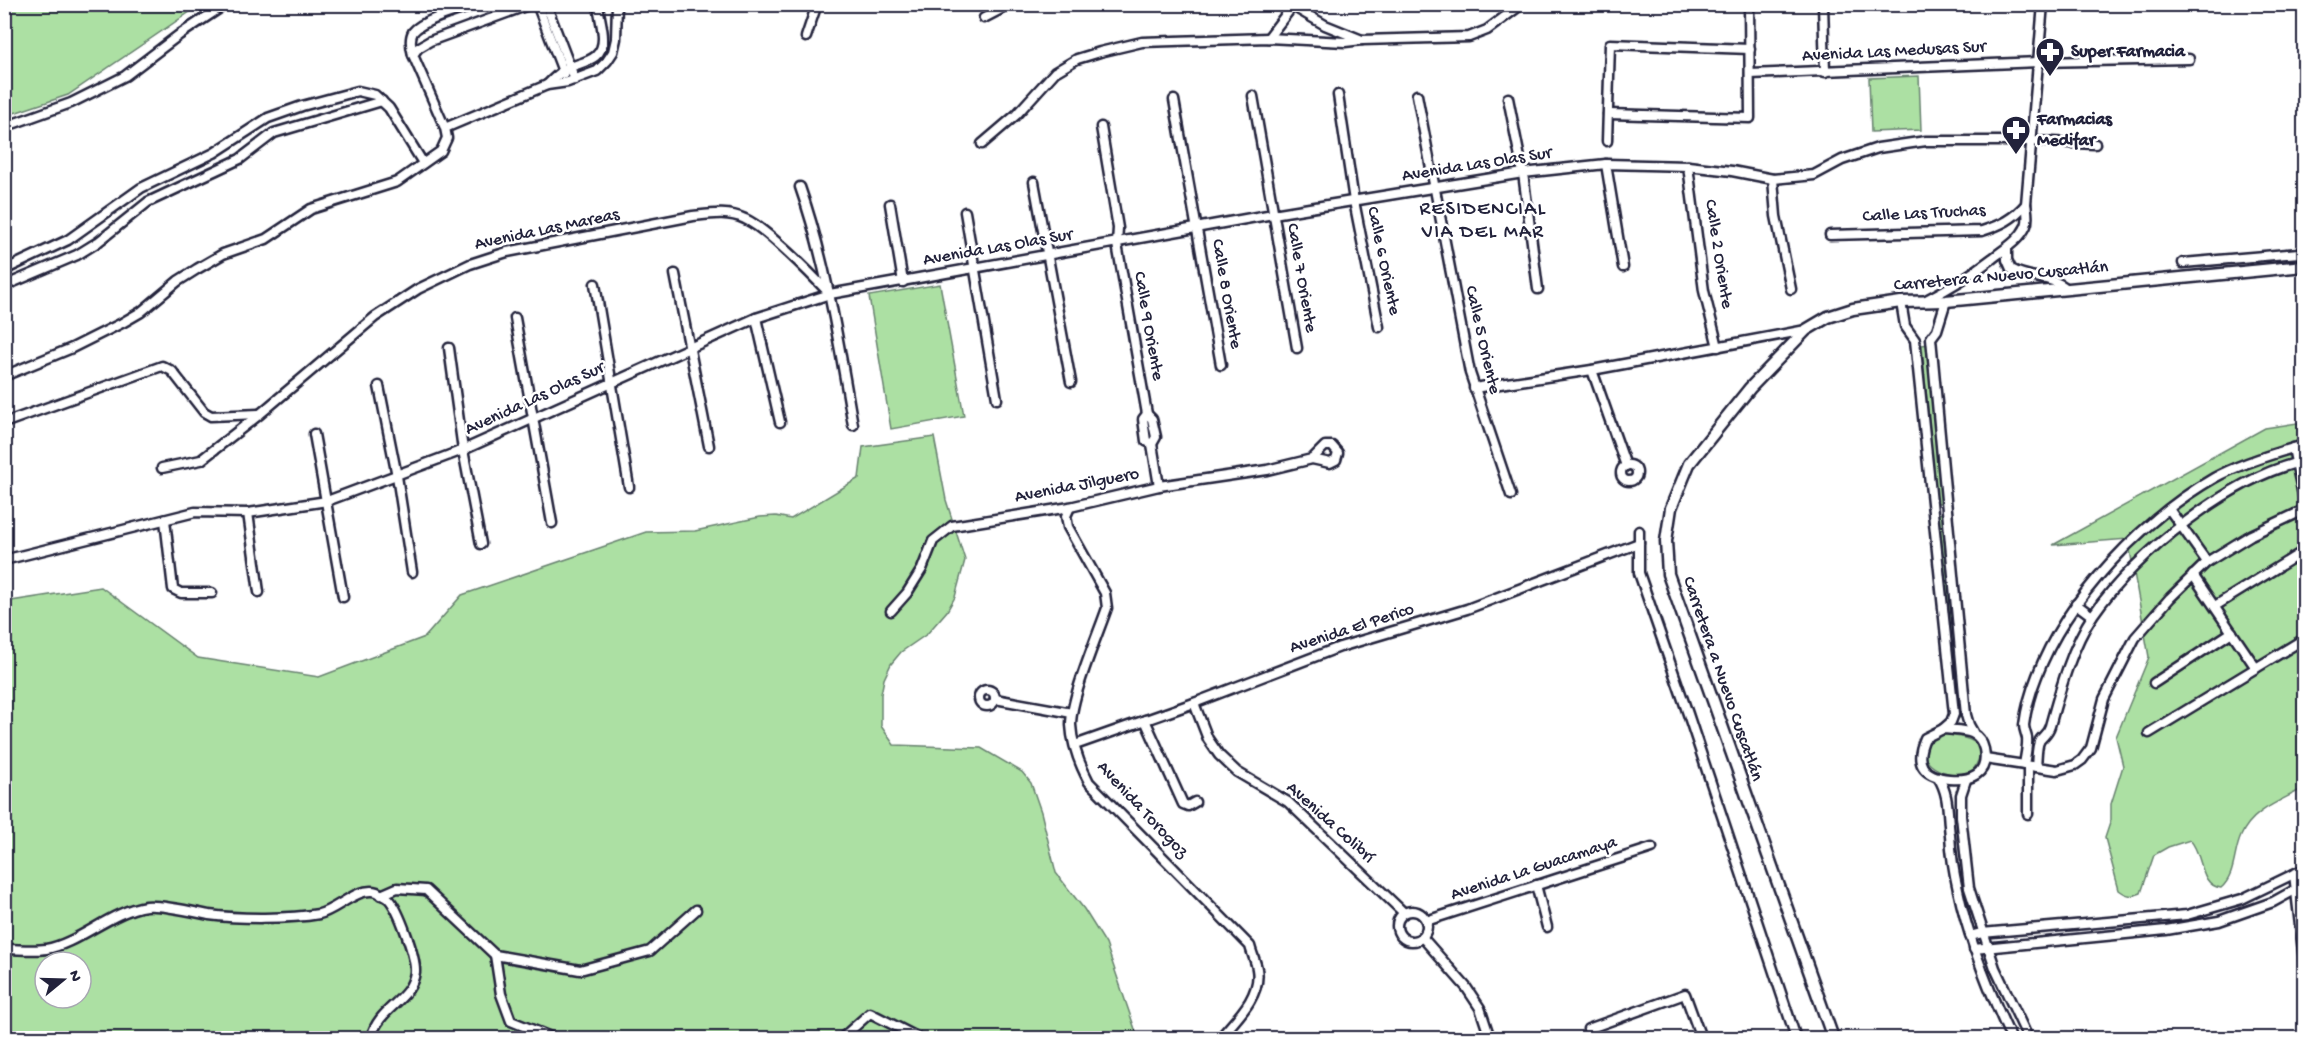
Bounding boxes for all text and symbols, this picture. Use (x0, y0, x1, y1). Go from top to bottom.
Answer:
pharmacy icon: Super Farmacia (2034, 36, 2066, 78)
street label: Avenida Las Medusas Sur (1802, 37, 1988, 67)
place label: Super Farmacia (2071, 42, 2186, 63)
place label: Farmacias Medifar (2036, 110, 2113, 152)
pharmacy icon: Farmacias Medifar (2000, 114, 2032, 156)
street label: Avenida Las Olas Sur (1401, 143, 1555, 187)
street label: Calle 2 Oriente (1699, 198, 1737, 311)
district label: RESIDENCIAL VIA DEL MAR (1420, 199, 1546, 245)
street label: Calle Las Truchas (1862, 200, 1987, 228)
street label: Avenida Las Mareas (473, 204, 623, 256)
street label: Calle 6 Oriente (1361, 205, 1405, 318)
street label: Calle 7 Oriente (1281, 222, 1321, 335)
street label: Avenida Las Olas Sur (922, 224, 1076, 271)
street label: Calle 8 Oriente (1206, 238, 1246, 351)
street label: Carretera a Nuevo Cuscatlán (1893, 257, 2110, 297)
street label: Calle 9 Oriente (1128, 270, 1168, 383)
street label: Calle 5 Oriente (1459, 284, 1505, 397)
street label: Avenida Las Olas Sur (462, 357, 610, 441)
street label: Avenida Jilguero (1013, 464, 1141, 508)
street label: Carretera a Nuevo Cuscatlán (1677, 574, 1767, 785)
street label: Avenida El Perico (1287, 599, 1417, 659)
street label: Avenida Torogoz (1092, 757, 1193, 864)
street label: Avenida Colibrí (1281, 778, 1379, 869)
street label: Avenida La Guacamaya (1448, 832, 1621, 906)
north arrow (33, 950, 93, 1010)
text: N (63, 968, 85, 985)

